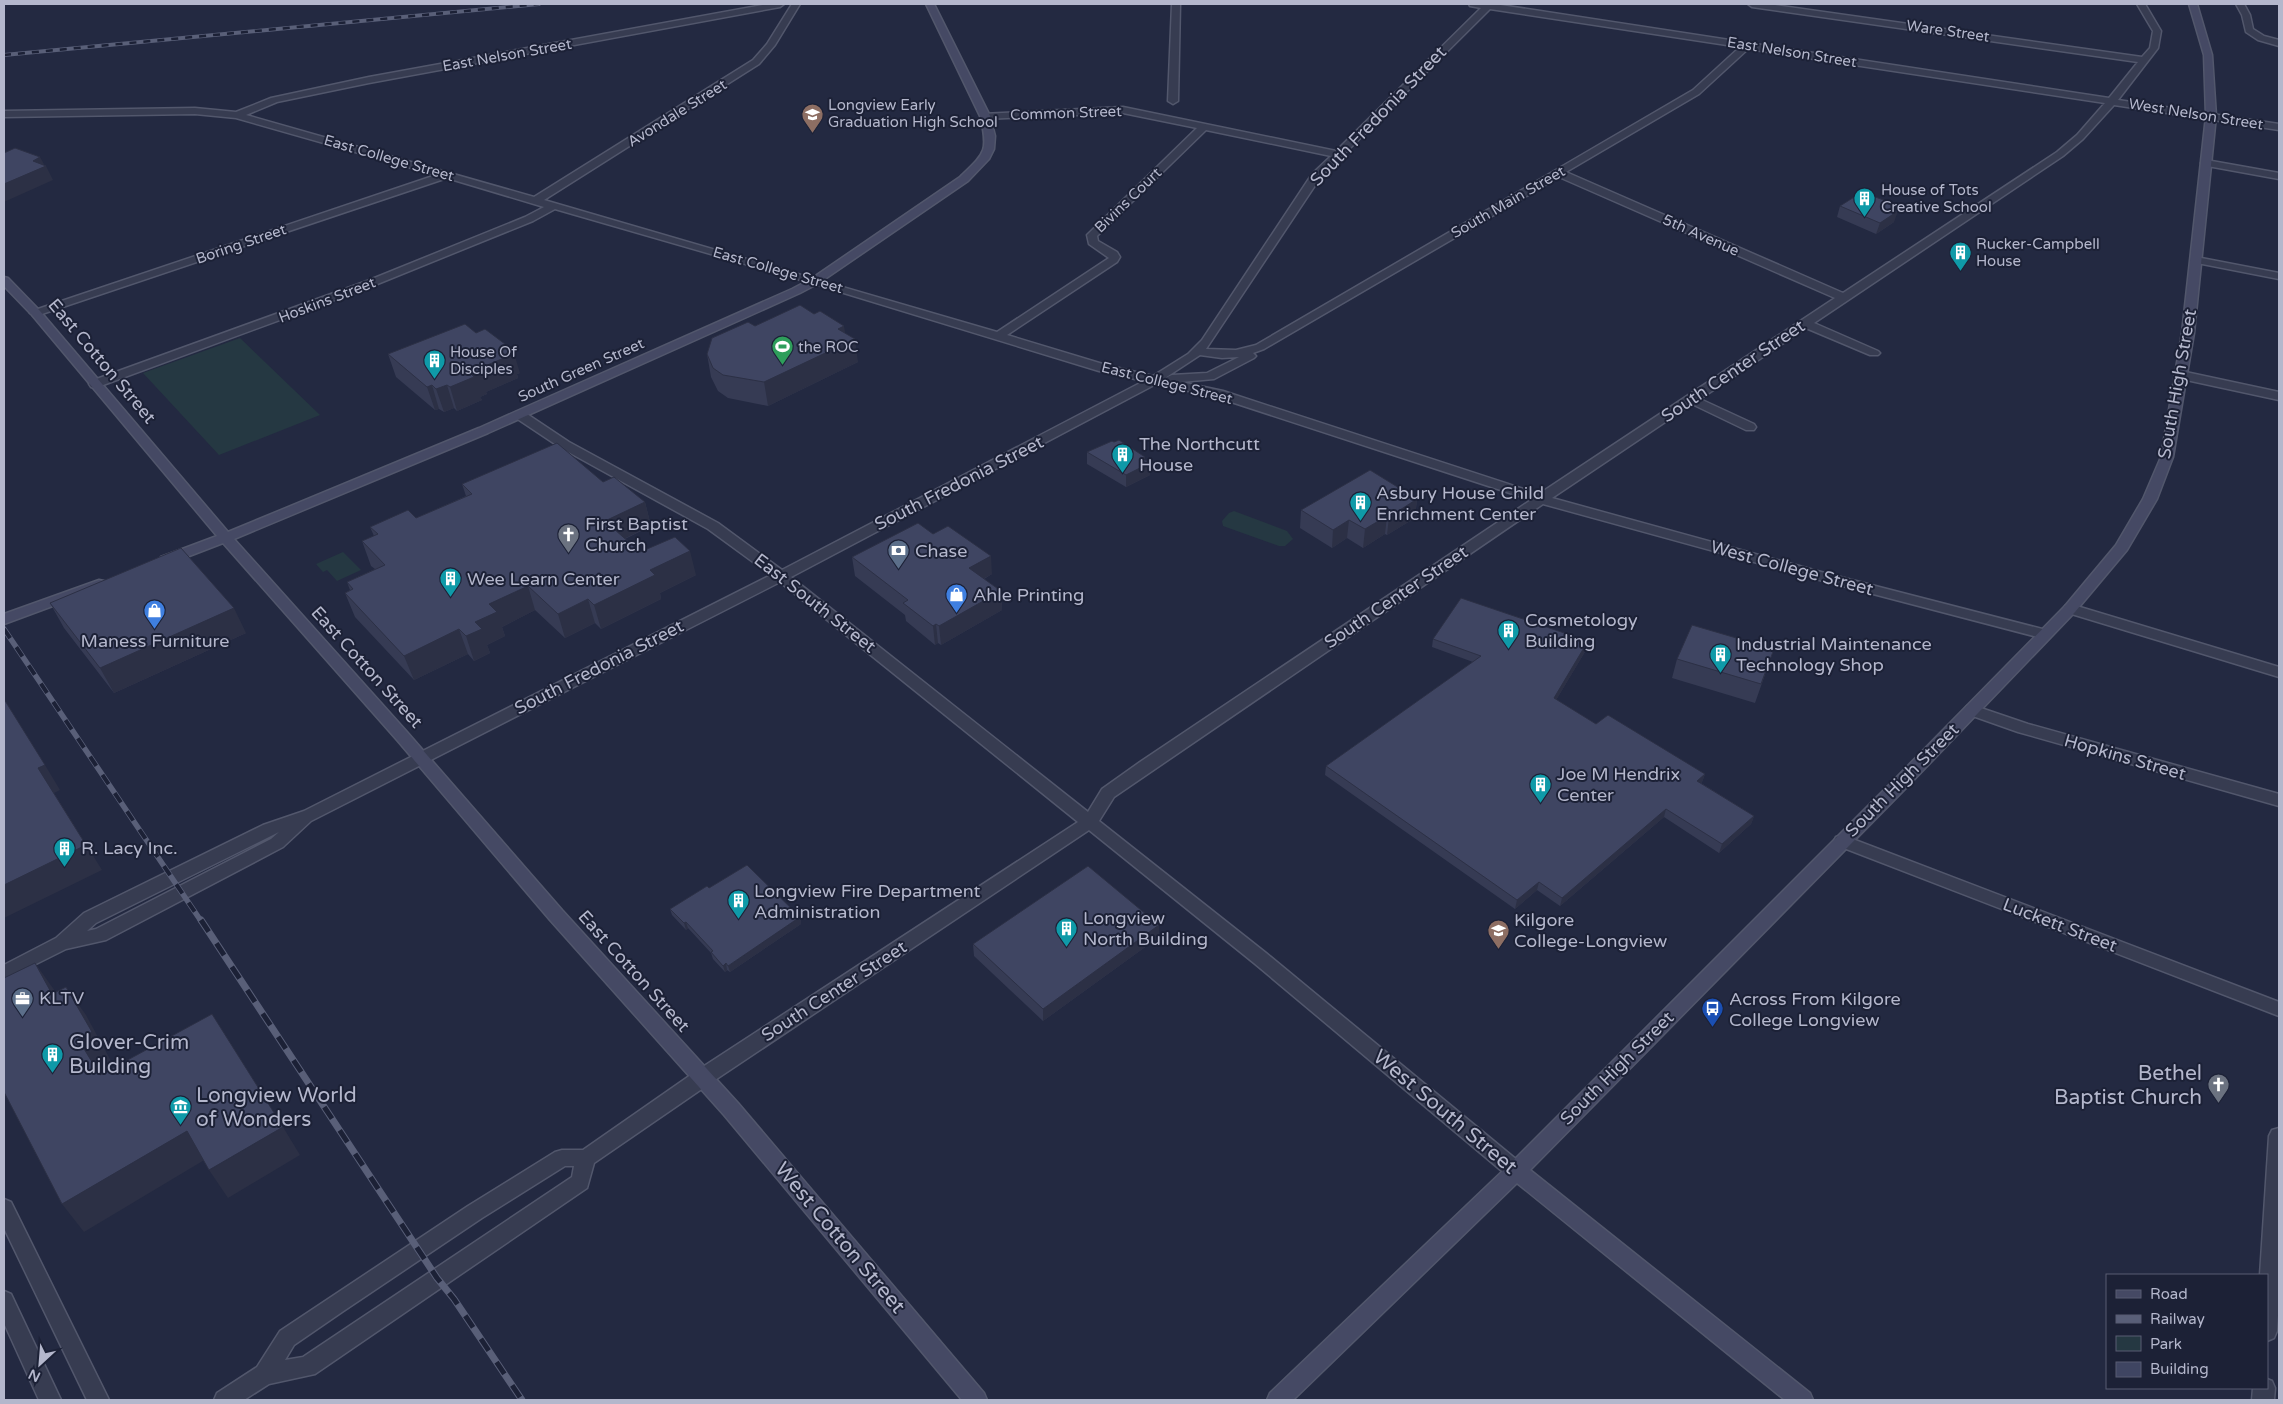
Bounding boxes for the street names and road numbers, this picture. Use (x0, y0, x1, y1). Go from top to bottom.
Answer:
street label: Ware Street (1905, 16, 1991, 46)
street label: East Nelson Street (1726, 33, 1858, 71)
street label: East Nelson Street (441, 35, 573, 75)
street label: South Fredonia Street (1305, 41, 1451, 191)
street label: Avondale Street (624, 75, 730, 151)
street label: West Nelson Street (2127, 94, 2265, 134)
street label: Common Street (1010, 102, 1122, 124)
street label: East College Street (322, 131, 456, 185)
street label: South Main Street (1448, 162, 1569, 242)
street label: Bivins Court (1091, 164, 1165, 236)
street label: 5th Avenue (1660, 210, 1742, 260)
street label: Boring Street (193, 220, 289, 268)
street label: East College Street (711, 243, 845, 297)
street label: Hoskins Street (276, 273, 378, 327)
street label: East Cotton Street (43, 294, 161, 428)
street label: South High Street (2153, 307, 2201, 461)
street label: South Center Street (1657, 315, 1809, 427)
street label: South Green Street (515, 334, 647, 406)
street label: East College Street (1099, 358, 1235, 408)
street label: South Fredonia Street (871, 431, 1047, 535)
street label: West College Street (1708, 536, 1876, 600)
street label: South Center Street (1320, 541, 1472, 653)
street label: East South Street (750, 549, 880, 657)
street label: East Cotton Street (307, 602, 428, 733)
street label: South Fredonia Street (511, 615, 687, 719)
street label: South High Street (1841, 718, 1964, 841)
street label: Hopkins Street (2062, 729, 2189, 785)
street label: Luckett Street (2000, 893, 2120, 957)
street label: East Cotton Street (574, 906, 695, 1037)
street label: South Center Street (757, 936, 911, 1046)
street label: South High Street (1556, 1006, 1679, 1129)
street label: West South Street (1368, 1044, 1522, 1180)
street label: West Cotton Street (770, 1157, 910, 1319)

